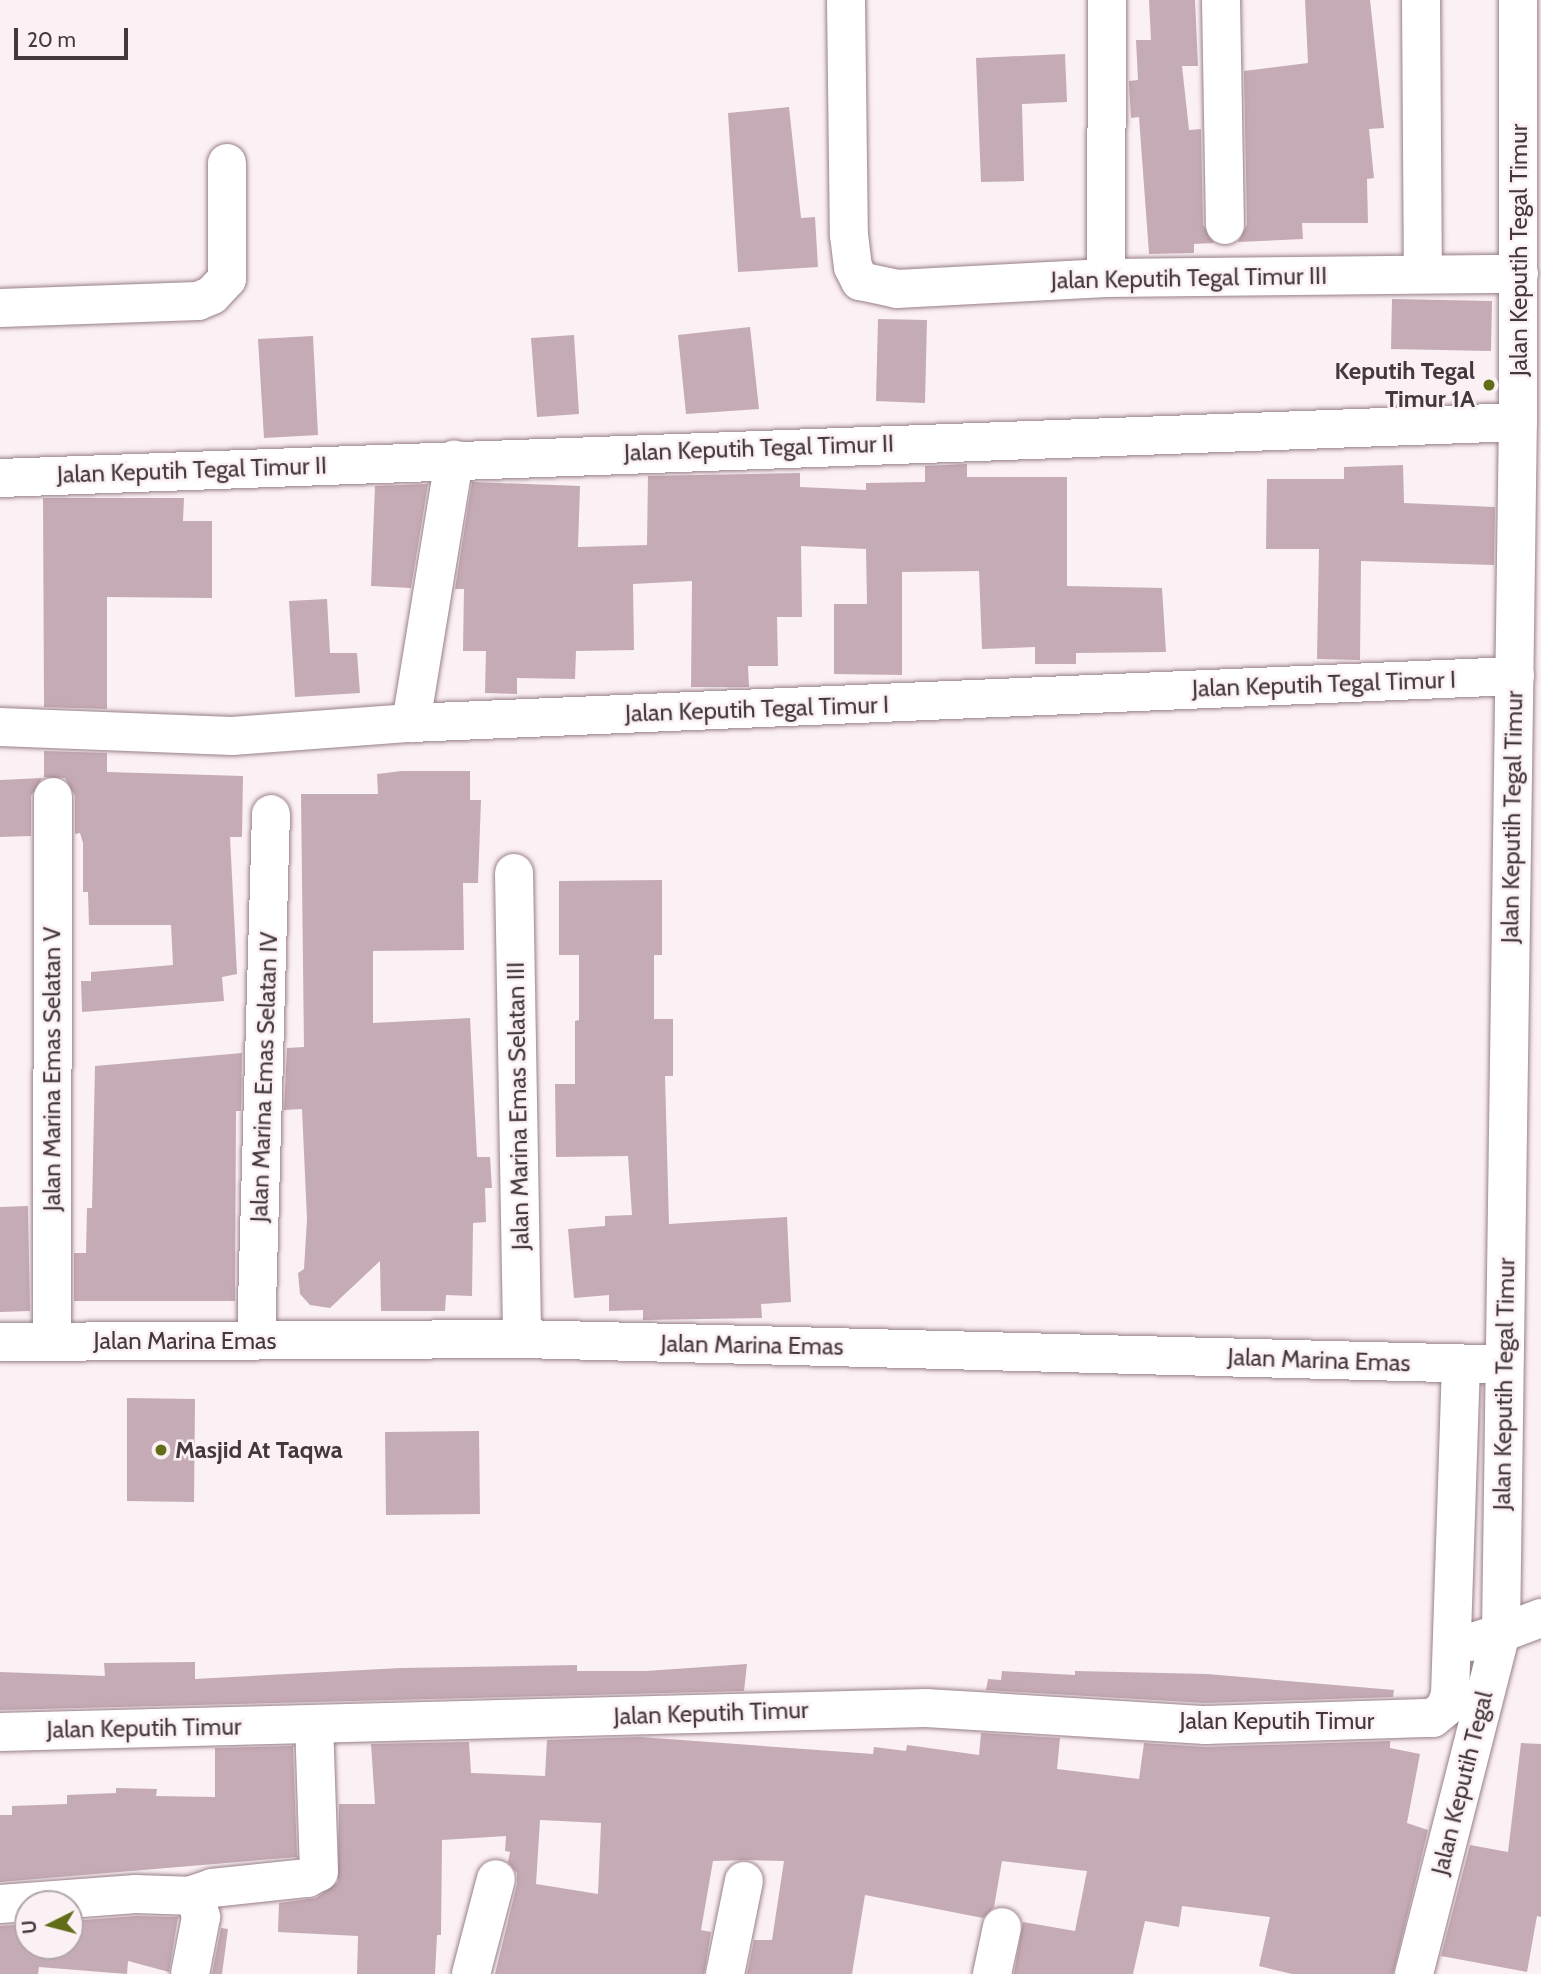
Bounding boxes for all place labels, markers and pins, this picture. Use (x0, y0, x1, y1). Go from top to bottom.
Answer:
place label: Keputih Tegal Timur 1A (1335, 357, 1475, 413)
marker: Keputih Tegal Timur 1A (1481, 377, 1497, 393)
place label: Masjid At Taqwa (175, 1436, 343, 1464)
marker: Masjid At Taqwa (153, 1442, 169, 1458)

